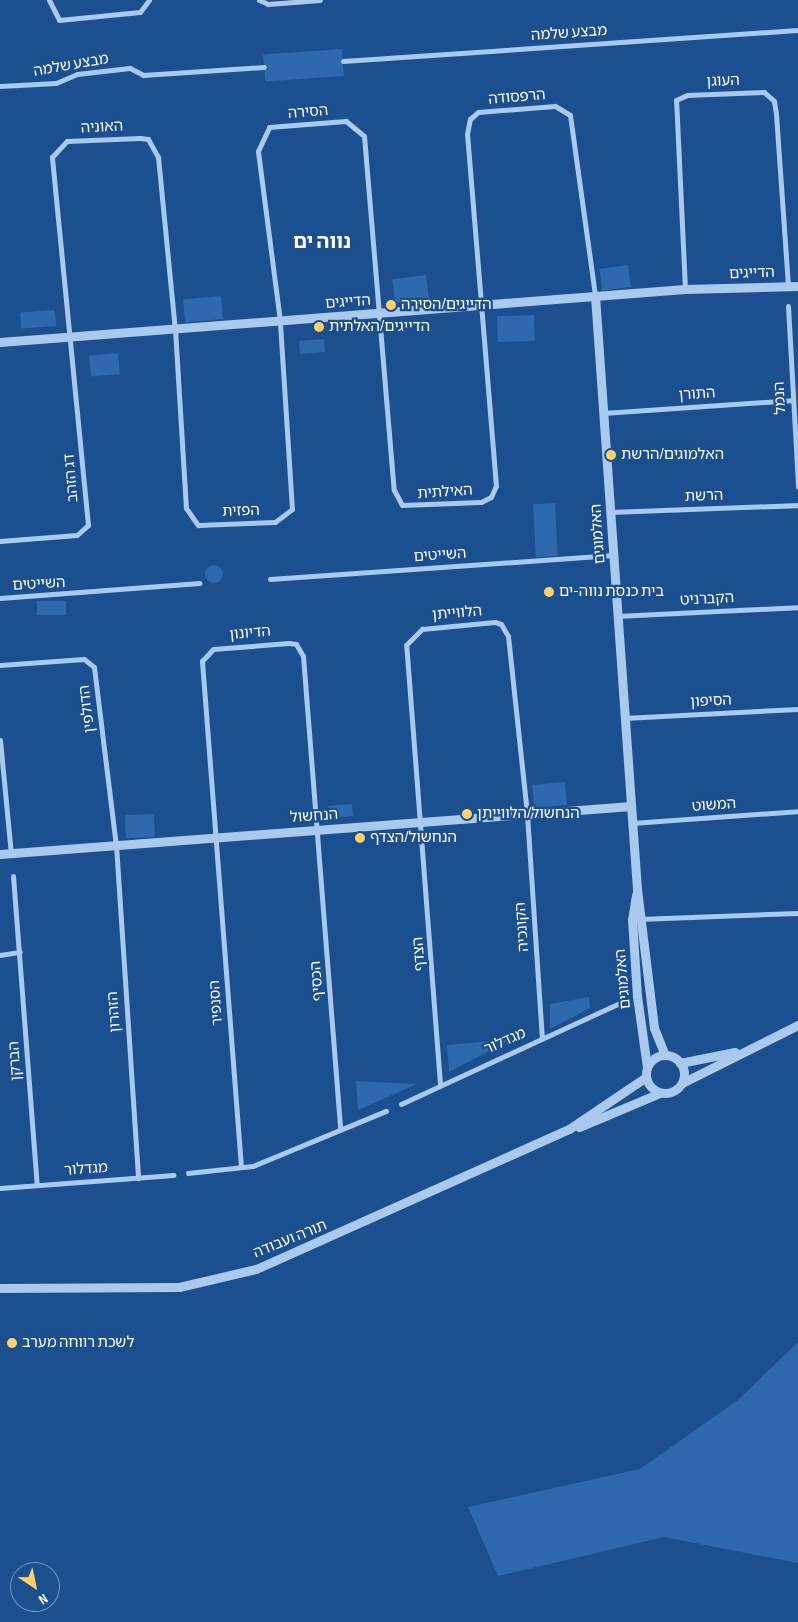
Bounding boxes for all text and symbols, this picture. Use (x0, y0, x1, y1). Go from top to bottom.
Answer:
street label: מבצע שלמה (530, 21, 608, 45)
street label: מבצע שלמה (32, 50, 110, 80)
street label: העוגן (706, 71, 740, 91)
street label: הרפסודה (488, 86, 546, 108)
street label: הסירה (287, 101, 329, 123)
street label: האוניה (80, 117, 124, 137)
district label: נווה ים (293, 230, 351, 254)
street label: הדייגים (729, 263, 775, 283)
street label: הדייגים (325, 291, 371, 313)
place label: הדייגים/הסירה (401, 296, 492, 314)
marker: הדייגים/הסירה (385, 299, 397, 311)
place label: הדייגים/האלתית (329, 318, 430, 336)
marker: הדייגים/האלתית (313, 321, 325, 333)
street label: הנמל (770, 381, 790, 415)
street label: התורן (678, 384, 716, 404)
place label: האלמוגים/הרשת (621, 446, 724, 464)
marker: האלמוגים/הרשת (605, 449, 617, 461)
street label: דג הזהב (60, 453, 82, 503)
street label: האילתית (417, 481, 473, 503)
street label: הרשת (684, 486, 724, 506)
street label: הפזית (222, 501, 260, 521)
street label: האלמוגים (587, 503, 609, 565)
street label: השייטים (413, 544, 467, 566)
street label: השייטים (12, 574, 66, 594)
place label: בית כנסת נווה-ים (559, 583, 664, 601)
marker: בית כנסת נווה-ים (543, 586, 555, 598)
street label: הקברניט (679, 589, 735, 609)
street label: הלווייתן (431, 602, 483, 624)
street label: הדיונון (228, 622, 272, 644)
street label: הדולפין (75, 684, 99, 734)
street label: הסיפון (690, 691, 732, 711)
street label: המשוט (691, 794, 737, 816)
street label: הנחשול (289, 805, 339, 827)
place label: הנחשול/הלווייתן (477, 805, 580, 823)
marker: הנחשול/הלווייתן (461, 808, 473, 820)
place label: הנחשול/הצדף (370, 829, 457, 847)
marker: הנחשול/הצדף (354, 832, 366, 844)
street label: הקונכיה (511, 901, 533, 953)
street label: הצדף (409, 936, 429, 972)
street label: האלמוגים (611, 948, 635, 1010)
street label: הכסיף (307, 960, 327, 1002)
street label: הסנפיר (205, 980, 227, 1026)
street label: הזהרון (104, 991, 124, 1033)
street label: מגדלור (481, 1024, 529, 1058)
street label: הברקן (5, 1041, 25, 1081)
street label: מגדלור (64, 1158, 108, 1180)
street label: תורה ועבודה (250, 1216, 330, 1262)
place label: לשכת רווחה מערב (22, 1334, 134, 1352)
marker: לשכת רווחה מערב (6, 1337, 18, 1349)
north arrow (10, 1562, 60, 1612)
text: N (35, 1590, 51, 1608)

